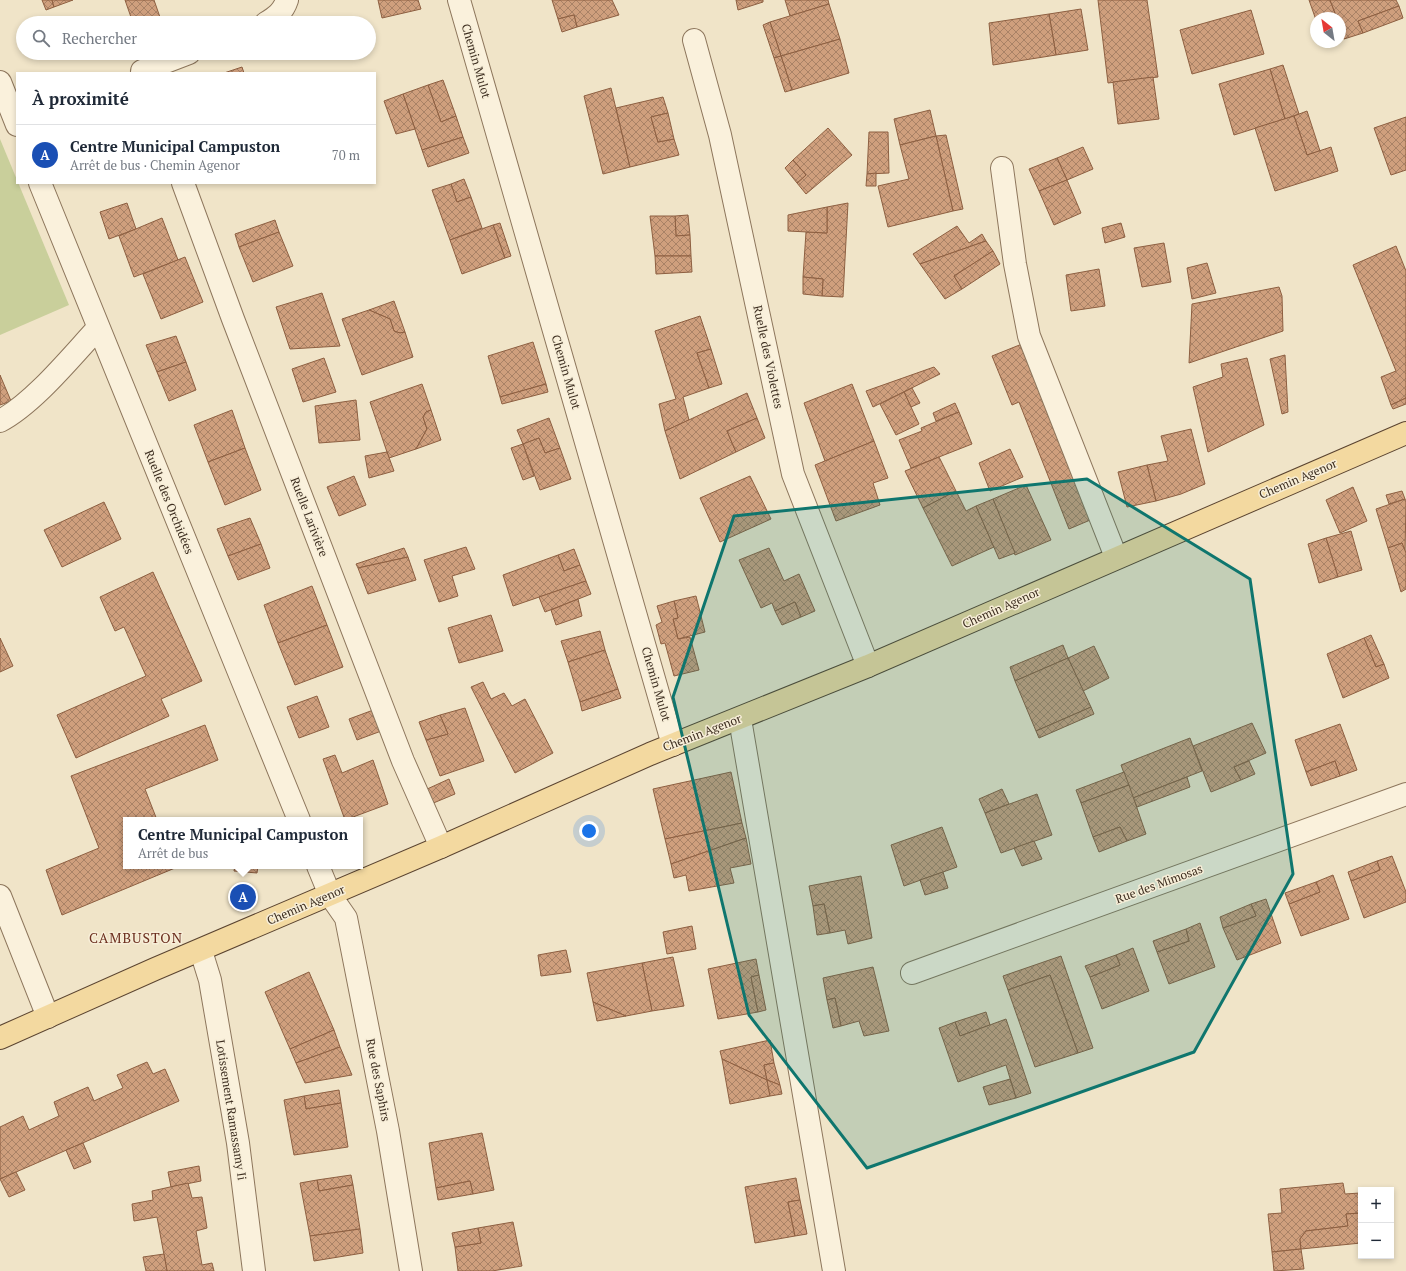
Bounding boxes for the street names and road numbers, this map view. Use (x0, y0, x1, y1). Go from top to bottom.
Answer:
street label: Chemin Mulot (459, 22, 494, 100)
street label: Ruelle des Violettes (750, 304, 787, 410)
street label: Chemin Mulot (549, 333, 584, 411)
street label: Ruelle des Orchidées (142, 447, 197, 556)
street label: Chemin Agenor (1257, 455, 1339, 502)
street label: Ruelle Larivière (287, 475, 332, 559)
street label: Chemin Agenor (960, 584, 1042, 631)
street label: Chemin Mulot (639, 645, 674, 723)
street label: Chemin Agenor (660, 711, 744, 754)
street label: Rue des Mimosas (1113, 861, 1205, 906)
street label: Chemin Agenor (265, 881, 347, 928)
street label: Rue des Saphirs (363, 1037, 394, 1123)
street label: Lotissement Ramassamy Ii (213, 1039, 250, 1182)

